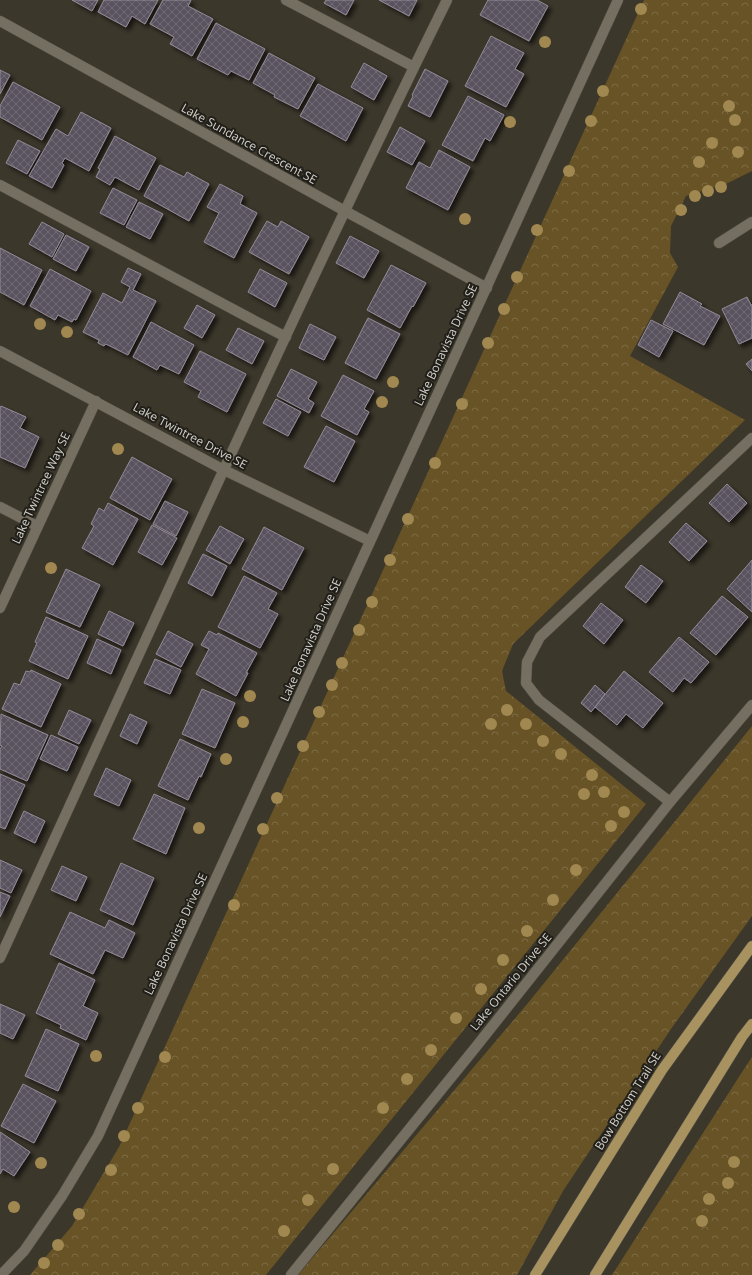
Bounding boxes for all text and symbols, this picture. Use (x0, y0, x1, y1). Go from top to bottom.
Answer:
street label: Lake Sundance Crescent SE (178, 99, 320, 188)
street label: Lake Bonavista Drive SE (410, 281, 481, 408)
street label: Lake Twintree Drive SE (130, 398, 250, 473)
street label: Lake Twintree Way SE (7, 429, 74, 546)
street label: Lake Bonavista Drive SE (276, 576, 345, 704)
street label: Lake Bonavista Drive SE (140, 870, 211, 997)
street label: Lake Ontario Drive SE (466, 929, 555, 1034)
street label: Bow Bottom Trail SE (590, 1048, 665, 1153)

